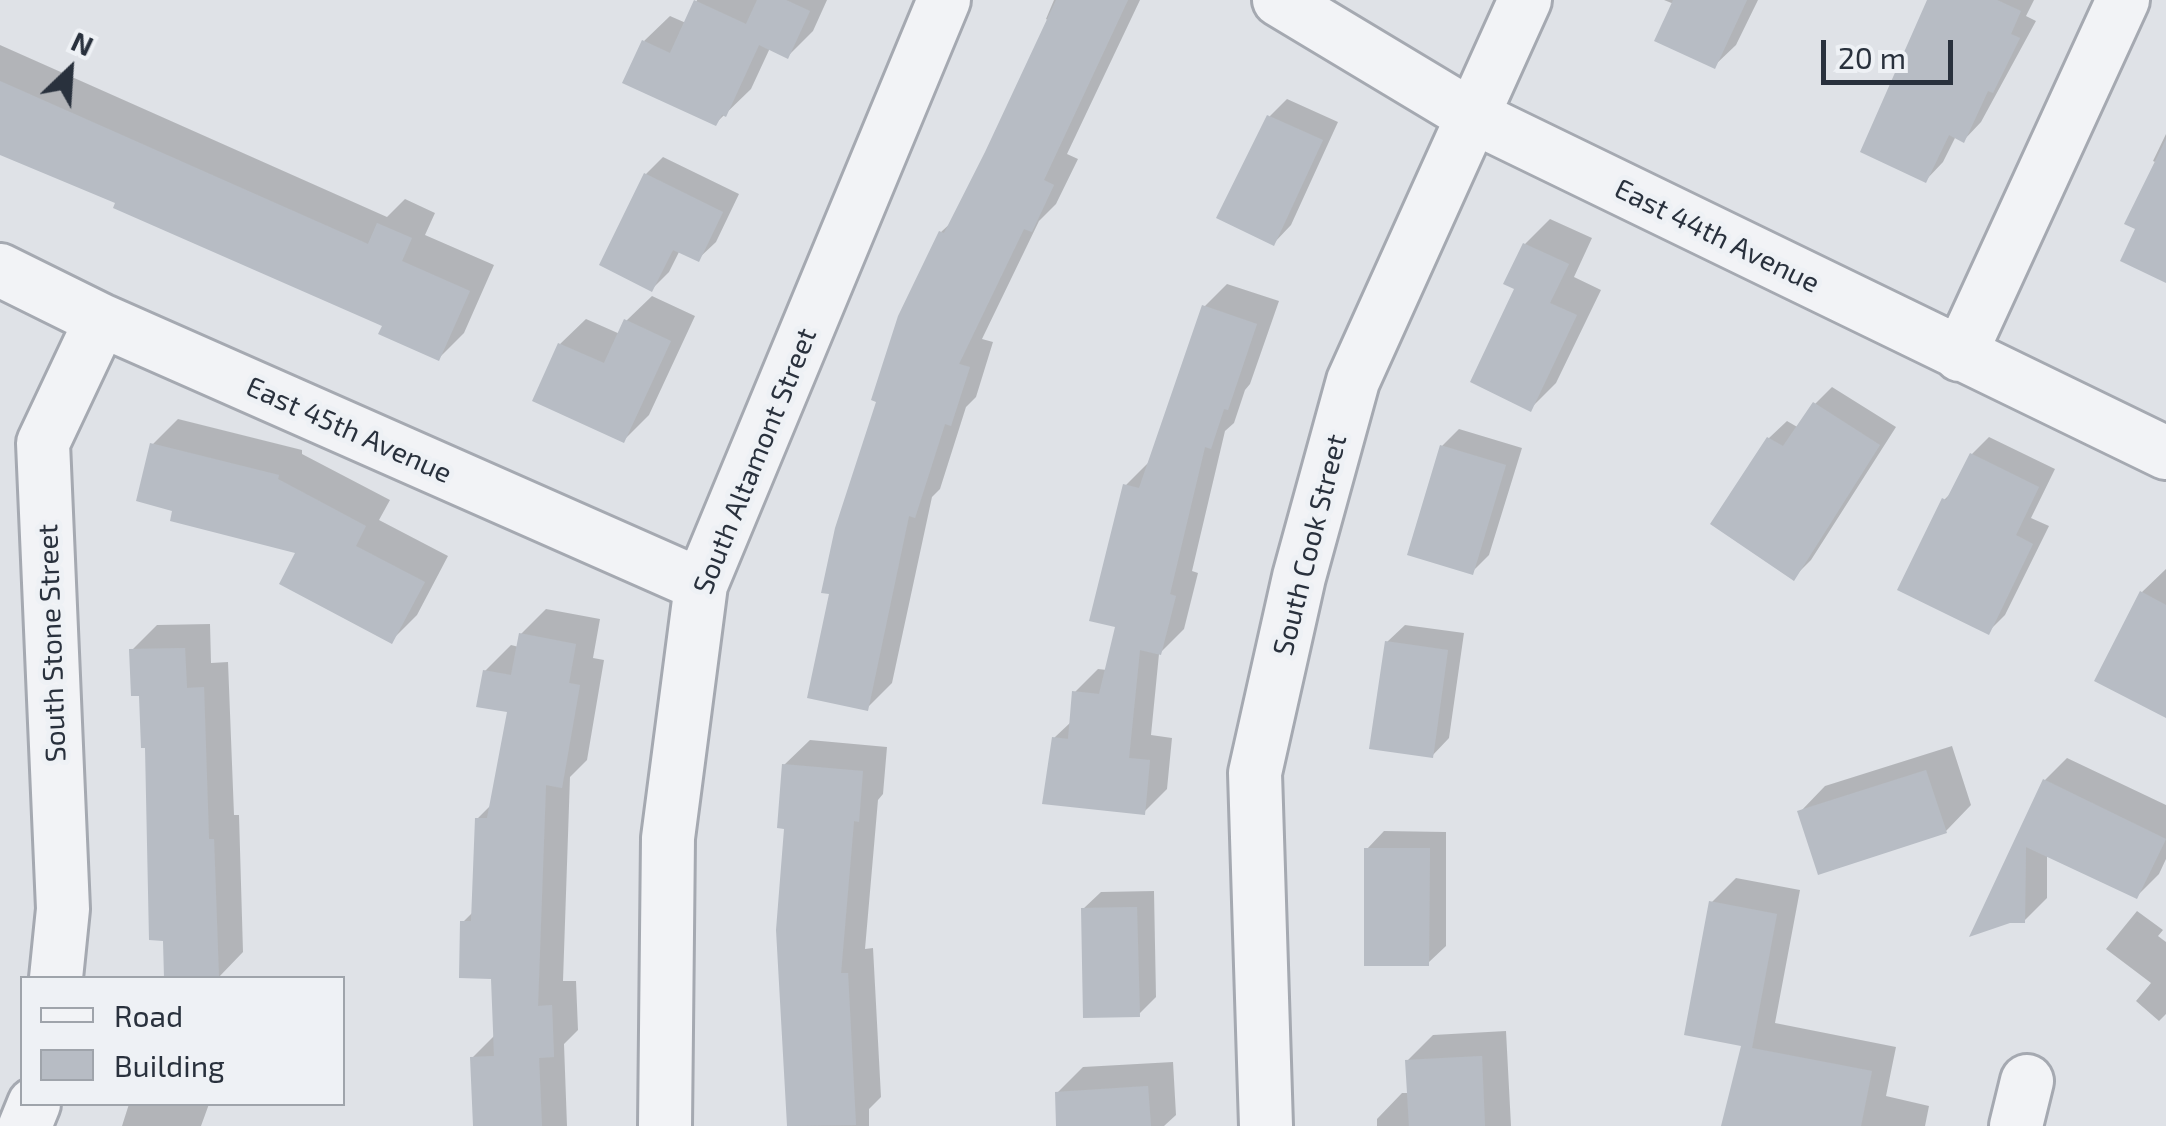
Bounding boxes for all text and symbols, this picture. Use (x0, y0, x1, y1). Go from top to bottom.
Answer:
north arrow (20, 20, 120, 120)
scale bar (1826, 20, 1958, 82)
text: N (66, 23, 99, 62)
text: 20 m (1838, 39, 1906, 75)
street label: East 44th Avenue (1609, 172, 1825, 300)
street label: South Altamont Street (686, 323, 824, 599)
street label: East 45th Avenue (241, 370, 457, 490)
street label: South Cook Street (1266, 431, 1354, 659)
street label: South Stone Street (31, 523, 73, 763)
legend (20, 976, 345, 1106)
text: Road (114, 997, 183, 1033)
text: Building (114, 1047, 225, 1083)

